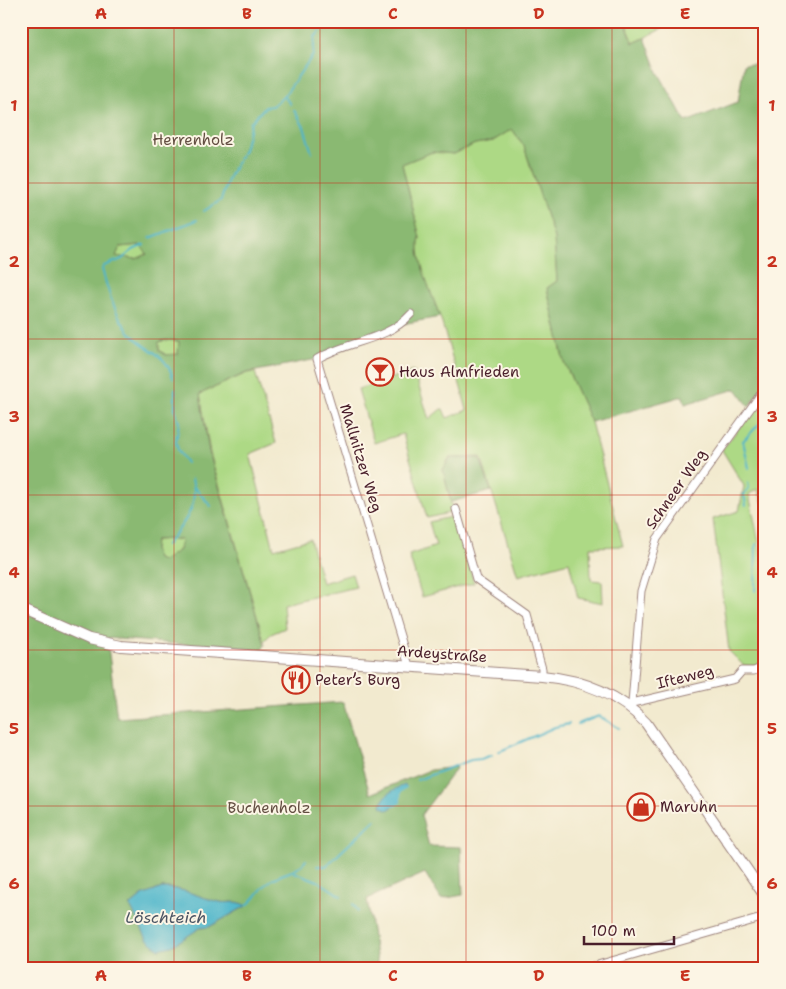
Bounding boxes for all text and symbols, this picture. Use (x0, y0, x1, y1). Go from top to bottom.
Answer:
text: A (95, 3, 107, 24)
text: B (242, 3, 252, 24)
text: C (388, 3, 398, 24)
text: D (533, 3, 545, 24)
text: E (680, 3, 690, 24)
text: 1 (10, 95, 18, 116)
text: 1 (768, 95, 776, 116)
park label: Herrenholz (152, 130, 234, 150)
text: 2 (8, 251, 20, 272)
text: 2 (766, 251, 778, 272)
bar icon: Haus Almfrieden (365, 357, 395, 387)
place label: Haus Almfrieden (399, 362, 519, 382)
street label: Mallnitzer Weg (335, 401, 387, 515)
text: 3 (8, 406, 20, 427)
text: 3 (766, 406, 778, 427)
street label: Schneer Weg (641, 445, 711, 533)
text: 4 (8, 562, 20, 583)
text: 4 (766, 562, 778, 583)
street label: Ardeystraße (396, 641, 488, 667)
street label: Ifteweg (654, 660, 716, 694)
restaurant icon: Peter’s Burg (281, 665, 311, 695)
place label: Peter’s Burg (315, 670, 400, 690)
text: 5 (9, 718, 19, 739)
text: 5 (767, 718, 777, 739)
shop icon: Maruhn (626, 792, 656, 822)
place label: Maruhn (660, 797, 717, 817)
park label: Buchenholz (228, 798, 311, 818)
text: 6 (8, 873, 20, 894)
text: 6 (766, 873, 778, 894)
water label: Löschteich (125, 907, 207, 928)
scale bar (584, 914, 674, 946)
text: 100 m (591, 921, 636, 941)
text: A (95, 965, 107, 986)
text: B (242, 965, 252, 986)
text: C (388, 965, 398, 986)
text: D (533, 965, 545, 986)
text: E (680, 965, 690, 986)

